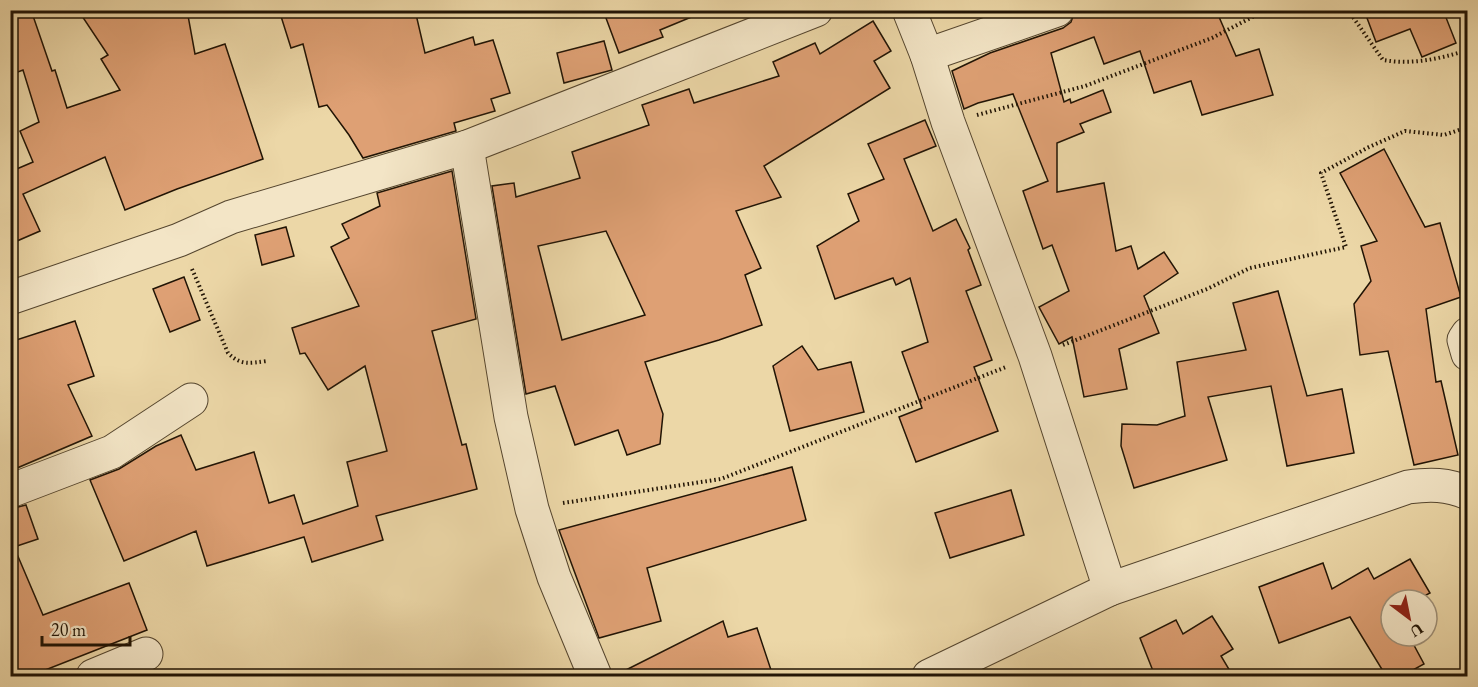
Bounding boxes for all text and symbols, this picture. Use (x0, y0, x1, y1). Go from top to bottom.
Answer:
north arrow (1379, 588, 1439, 648)
scale bar (42, 609, 130, 647)
text: 20 m (51, 618, 86, 641)
text: U (1406, 618, 1427, 642)

